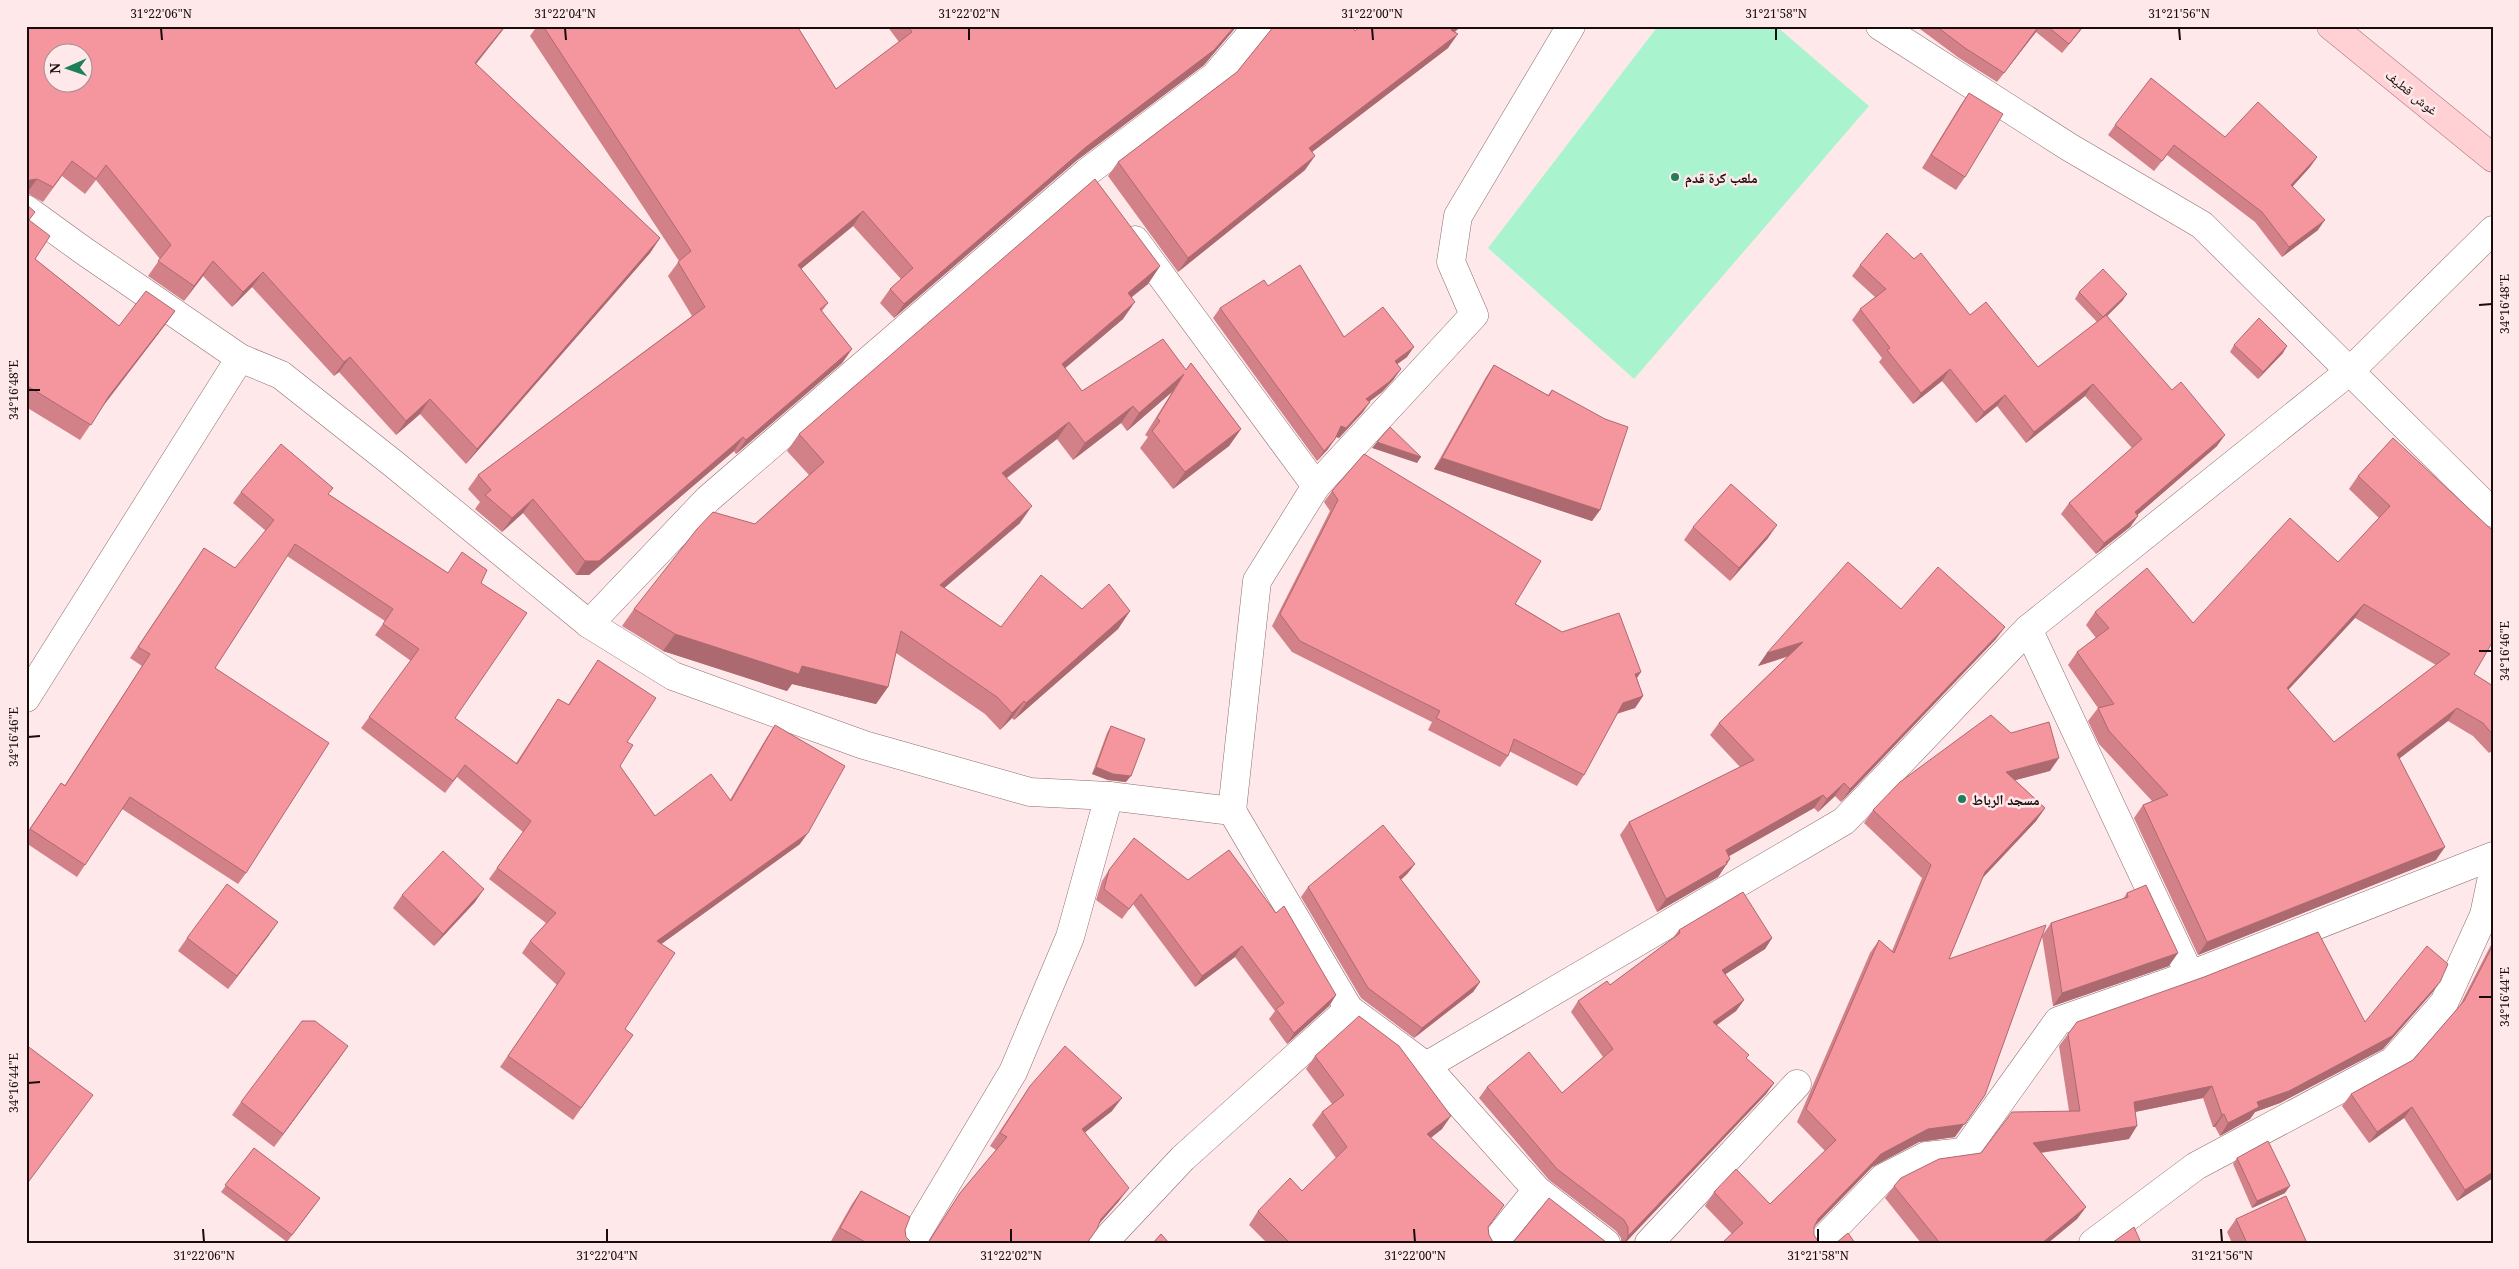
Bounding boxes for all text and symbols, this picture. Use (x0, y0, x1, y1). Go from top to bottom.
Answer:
text: 31°22'06"N (130, 5, 192, 22)
text: 31°22'04"N (534, 5, 596, 22)
text: 31°22'02"N (938, 5, 1000, 22)
text: 31°22'00"N (1341, 5, 1403, 22)
text: 31°21'58"N (1745, 5, 1807, 22)
text: 31°21'56"N (2148, 5, 2210, 22)
north arrow (42, 42, 92, 92)
text: N (45, 63, 64, 74)
street label: غوش قطيف (2382, 65, 2442, 119)
place label: ملعب كرة قدم (1685, 168, 1758, 188)
marker: ملعب كرة قدم (1669, 171, 1681, 183)
text: 34°16'48"E (2496, 274, 2513, 334)
text: 34°16'48"E (5, 360, 22, 420)
text: 34°16'46"E (2496, 621, 2513, 681)
text: 34°16'46"E (5, 707, 22, 767)
place label: مسجد الرباط (1972, 790, 2040, 809)
marker: مسجد الرباط (1956, 793, 1968, 805)
text: 34°16'44"E (2496, 967, 2513, 1027)
text: 34°16'44"E (5, 1053, 22, 1113)
text: 31°22'06"N (173, 1247, 235, 1264)
text: 31°22'04"N (576, 1247, 638, 1264)
text: 31°22'02"N (980, 1247, 1042, 1264)
text: 31°22'00"N (1384, 1247, 1446, 1264)
text: 31°21'58"N (1787, 1247, 1849, 1264)
text: 31°21'56"N (2191, 1247, 2253, 1264)

